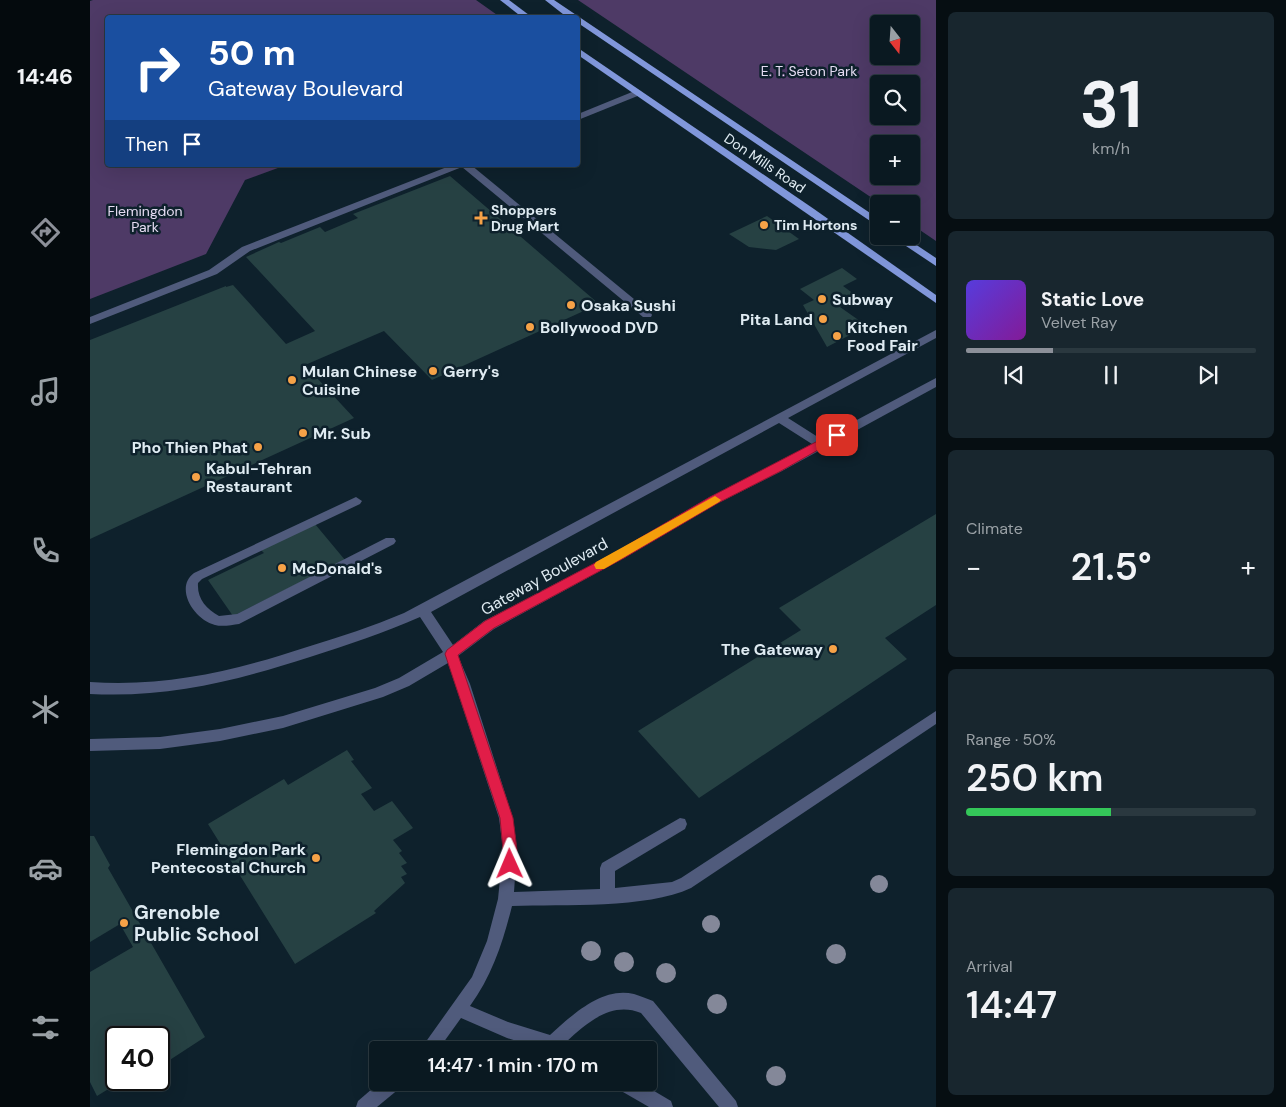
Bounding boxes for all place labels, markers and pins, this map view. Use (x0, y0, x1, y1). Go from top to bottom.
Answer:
place label: Shoppers Drug Mart (491, 201, 559, 235)
marker: Shoppers Drug Mart (475, 212, 487, 224)
place label: Tim Hortons (774, 216, 857, 234)
marker: Tim Hortons (758, 219, 770, 231)
place label: Subway (832, 289, 894, 310)
marker: Subway (816, 293, 828, 305)
place label: Osaka Sushi (581, 295, 676, 316)
marker: Osaka Sushi (565, 299, 577, 311)
place label: Pita Land (740, 309, 813, 330)
marker: Pita Land (817, 313, 829, 325)
place label: Bollywood DVD (540, 317, 658, 338)
place label: Kitchen Food Fair (847, 317, 918, 356)
marker: Bollywood DVD (524, 321, 536, 333)
marker: Kitchen Food Fair (831, 330, 843, 342)
place label: Mulan Chinese Cuisine (302, 361, 417, 400)
place label: Gerry's (443, 361, 500, 382)
marker: Gerry's (427, 365, 439, 377)
marker: Mulan Chinese Cuisine (286, 374, 298, 386)
pin (816, 414, 858, 456)
place label: Mr. Sub (313, 423, 371, 444)
marker: Mr. Sub (297, 427, 309, 439)
place label: Pho Thien Phat (132, 437, 248, 458)
marker: Pho Thien Phat (252, 441, 264, 453)
place label: Kabul-Tehran Restaurant (206, 458, 312, 497)
marker: Kabul-Tehran Restaurant (190, 471, 202, 483)
place label: McDonald's (292, 558, 383, 579)
marker: McDonald's (276, 562, 288, 574)
place label: The Gateway (721, 639, 823, 660)
marker: The Gateway (827, 643, 839, 655)
place label: Flemingdon Park Pentecostal Church (151, 839, 307, 878)
marker: Flemingdon Park Pentecostal Church (310, 852, 322, 864)
place label: Grenoble Public School (134, 900, 259, 947)
marker: Grenoble Public School (118, 917, 130, 929)

